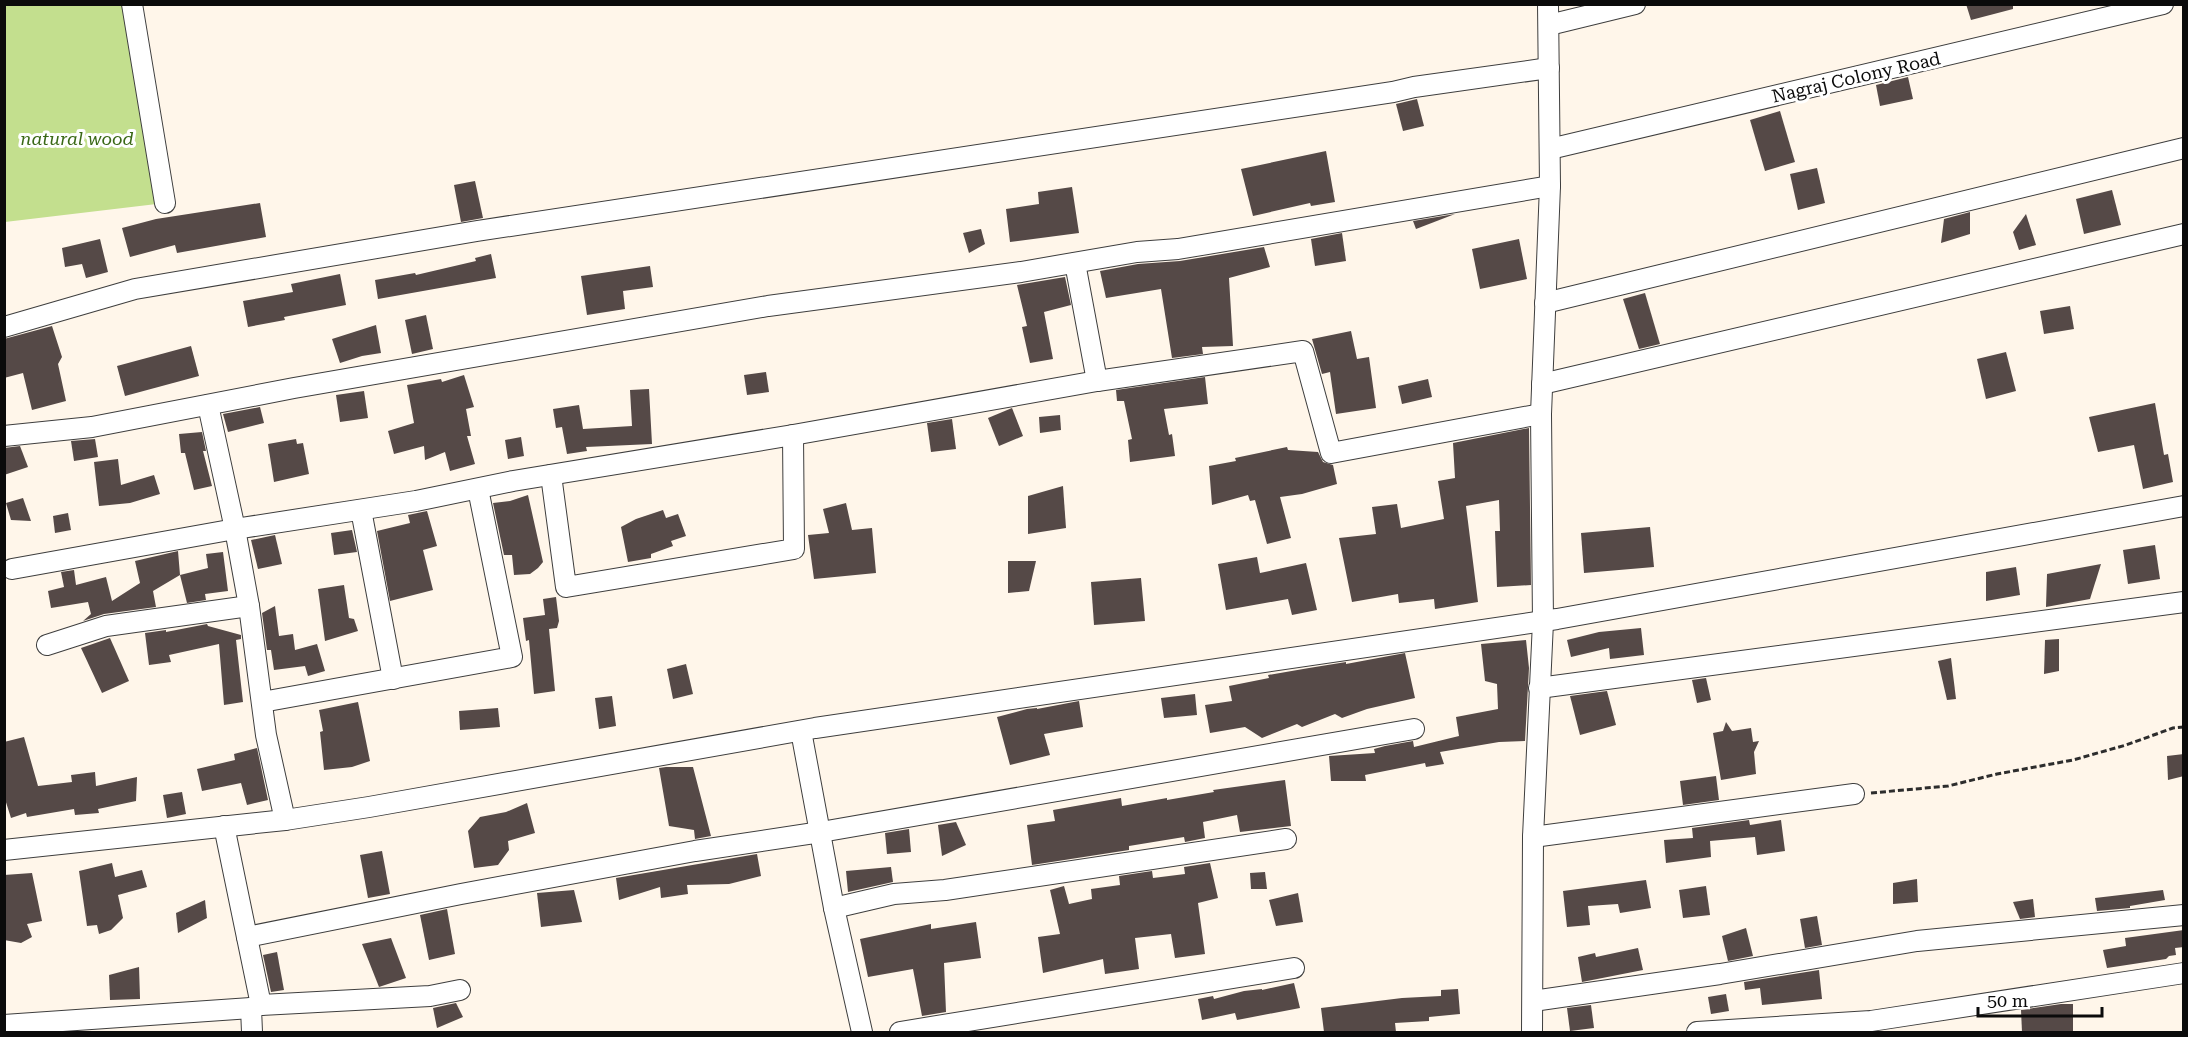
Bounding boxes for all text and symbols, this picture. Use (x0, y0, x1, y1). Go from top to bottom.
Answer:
street label: Nagraj Colony Road (1770, 47, 1943, 107)
park label: natural wood (20, 128, 134, 149)
scale bar (1978, 980, 2102, 1018)
text: 50 m (1987, 990, 2028, 1011)

